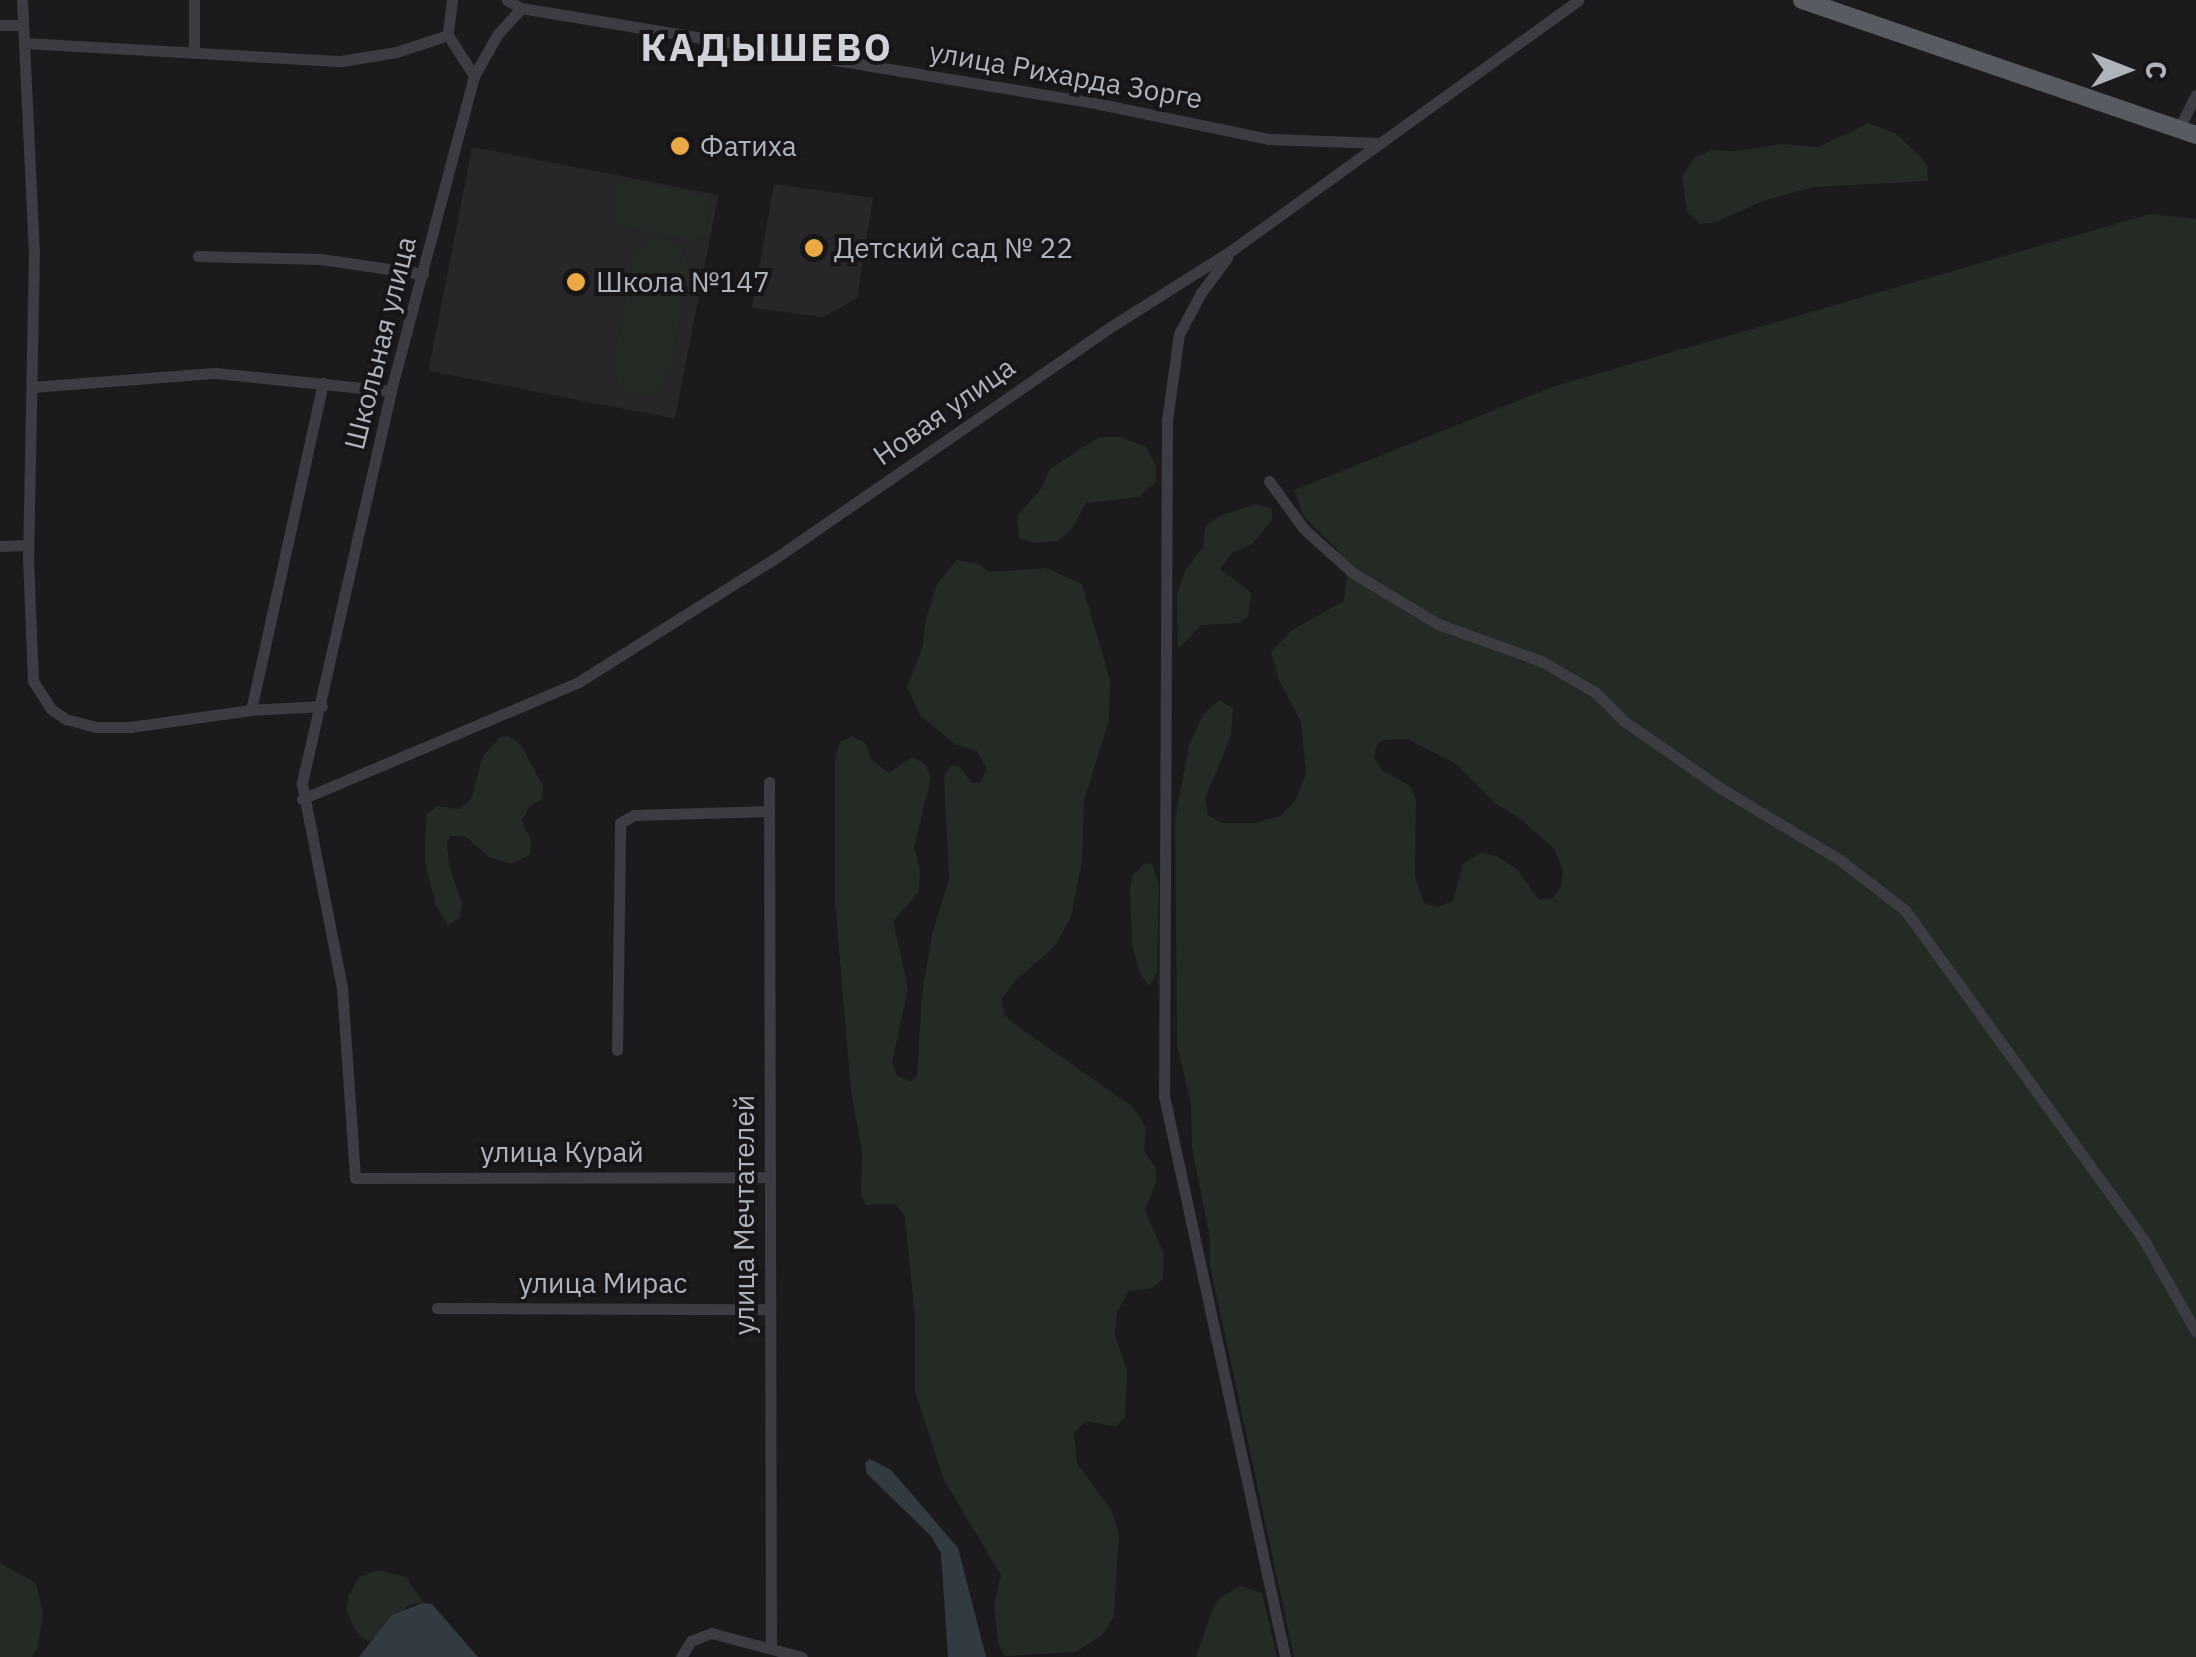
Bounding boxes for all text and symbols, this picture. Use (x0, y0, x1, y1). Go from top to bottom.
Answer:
north arrow (2076, 20, 2176, 120)
district label: КАДЫШЕВО (641, 24, 893, 70)
street label: улица Рихарда Зорге (927, 34, 1205, 116)
text: С (2138, 61, 2175, 79)
place label: Фатиха (700, 129, 797, 163)
marker: Фатиха (669, 135, 691, 157)
place label: Детский сад № 22 (834, 231, 1073, 265)
street label: Школьная улица (337, 233, 423, 453)
marker: Детский сад № 22 (803, 237, 825, 259)
place label: Школа №147 (596, 265, 770, 299)
marker: Школа №147 (565, 271, 587, 293)
street label: Новая улица (867, 350, 1021, 472)
street label: улица Мечтателей (727, 1095, 761, 1335)
street label: улица Курай (480, 1135, 644, 1169)
street label: улица Мирас (519, 1266, 687, 1300)

